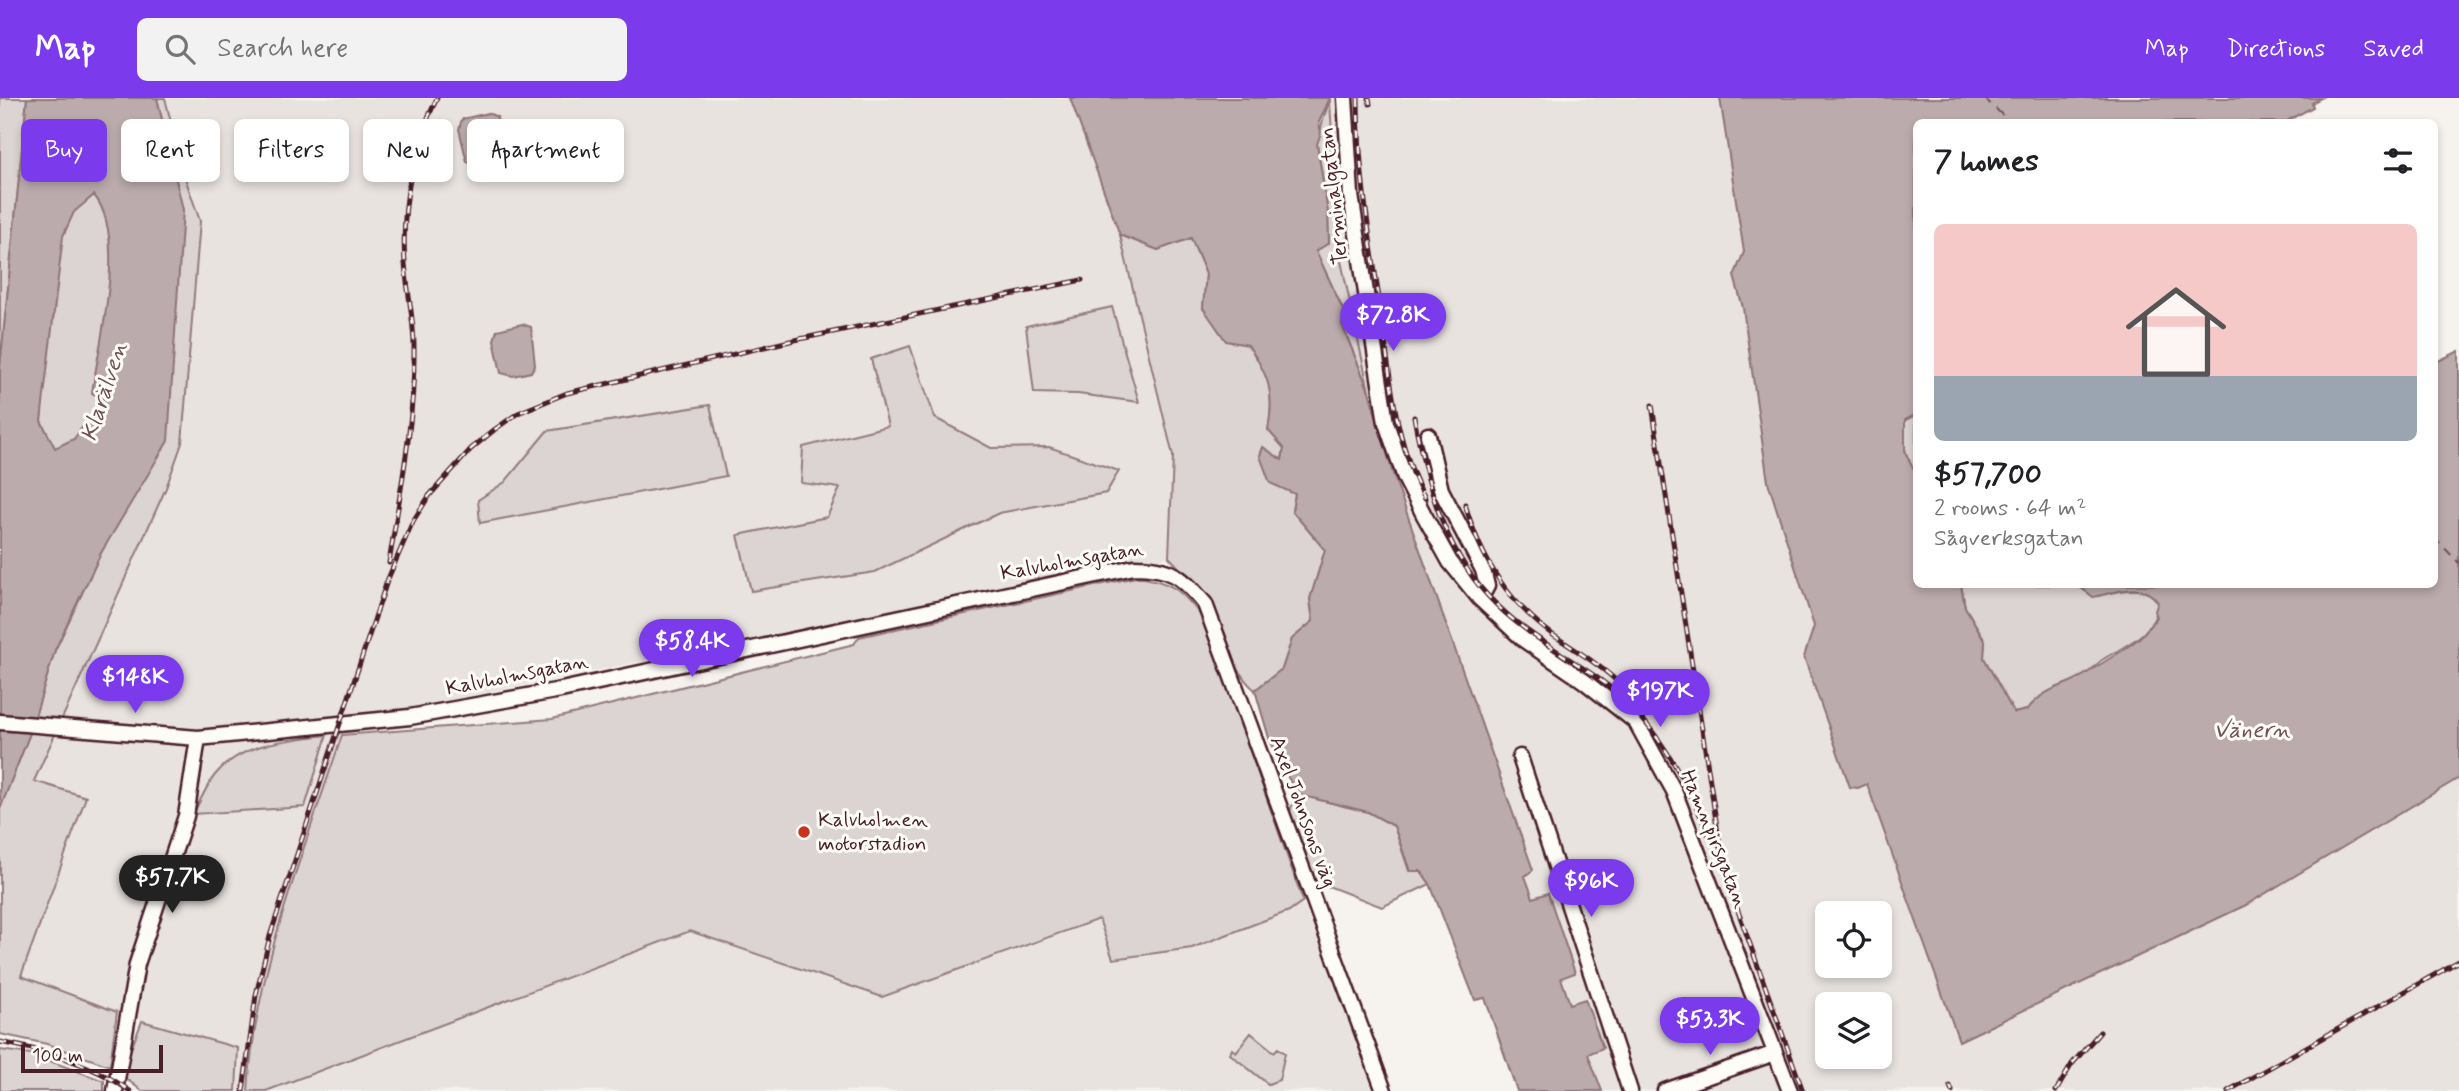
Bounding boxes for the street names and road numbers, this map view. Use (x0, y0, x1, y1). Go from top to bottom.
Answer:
street label: Terminalgatan (1313, 126, 1356, 266)
street label: Kalvholmsgatan (998, 535, 1146, 587)
street label: Kalvholmsgatan (443, 647, 591, 703)
street label: Axel Johnsons väg (1263, 733, 1343, 891)
street label: Hamnpirsgatan (1673, 765, 1755, 913)

